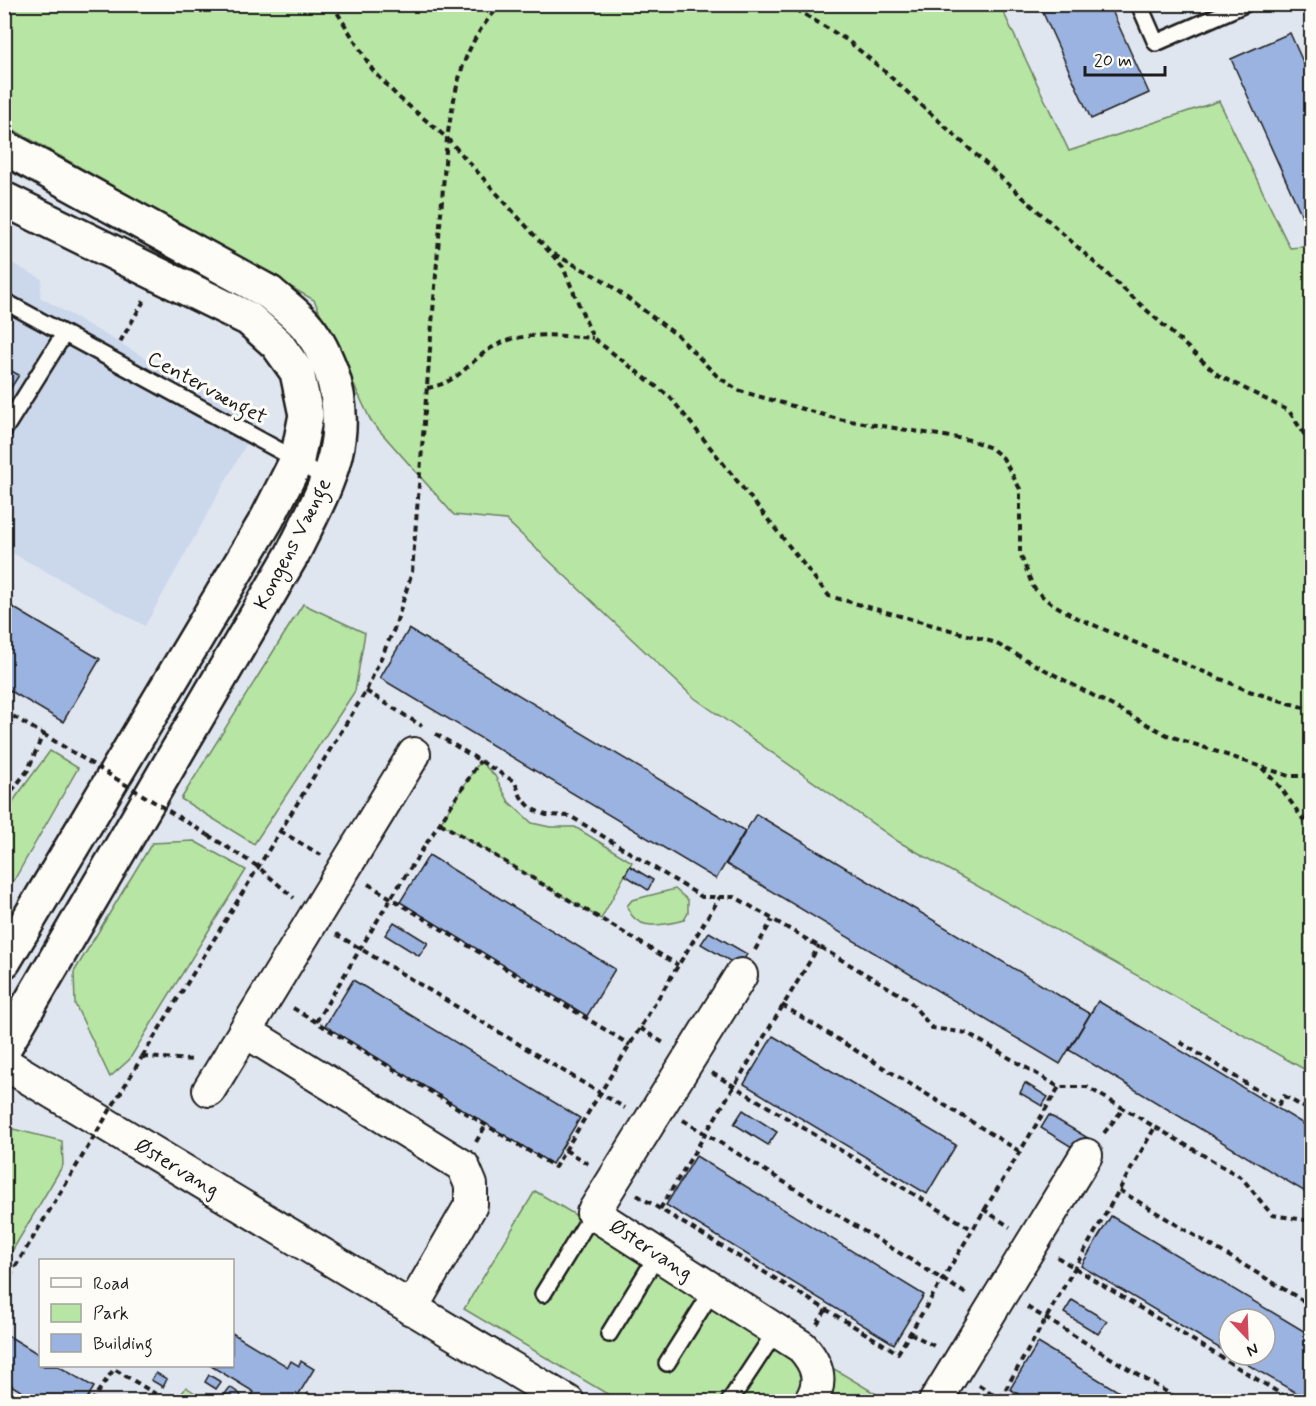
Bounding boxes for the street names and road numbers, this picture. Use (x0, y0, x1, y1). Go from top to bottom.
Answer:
street label: Centervænget (141, 345, 272, 433)
street label: Kongens Vænge (248, 473, 340, 616)
street label: Østervang (130, 1132, 224, 1204)
street label: Østervang (604, 1213, 698, 1287)

